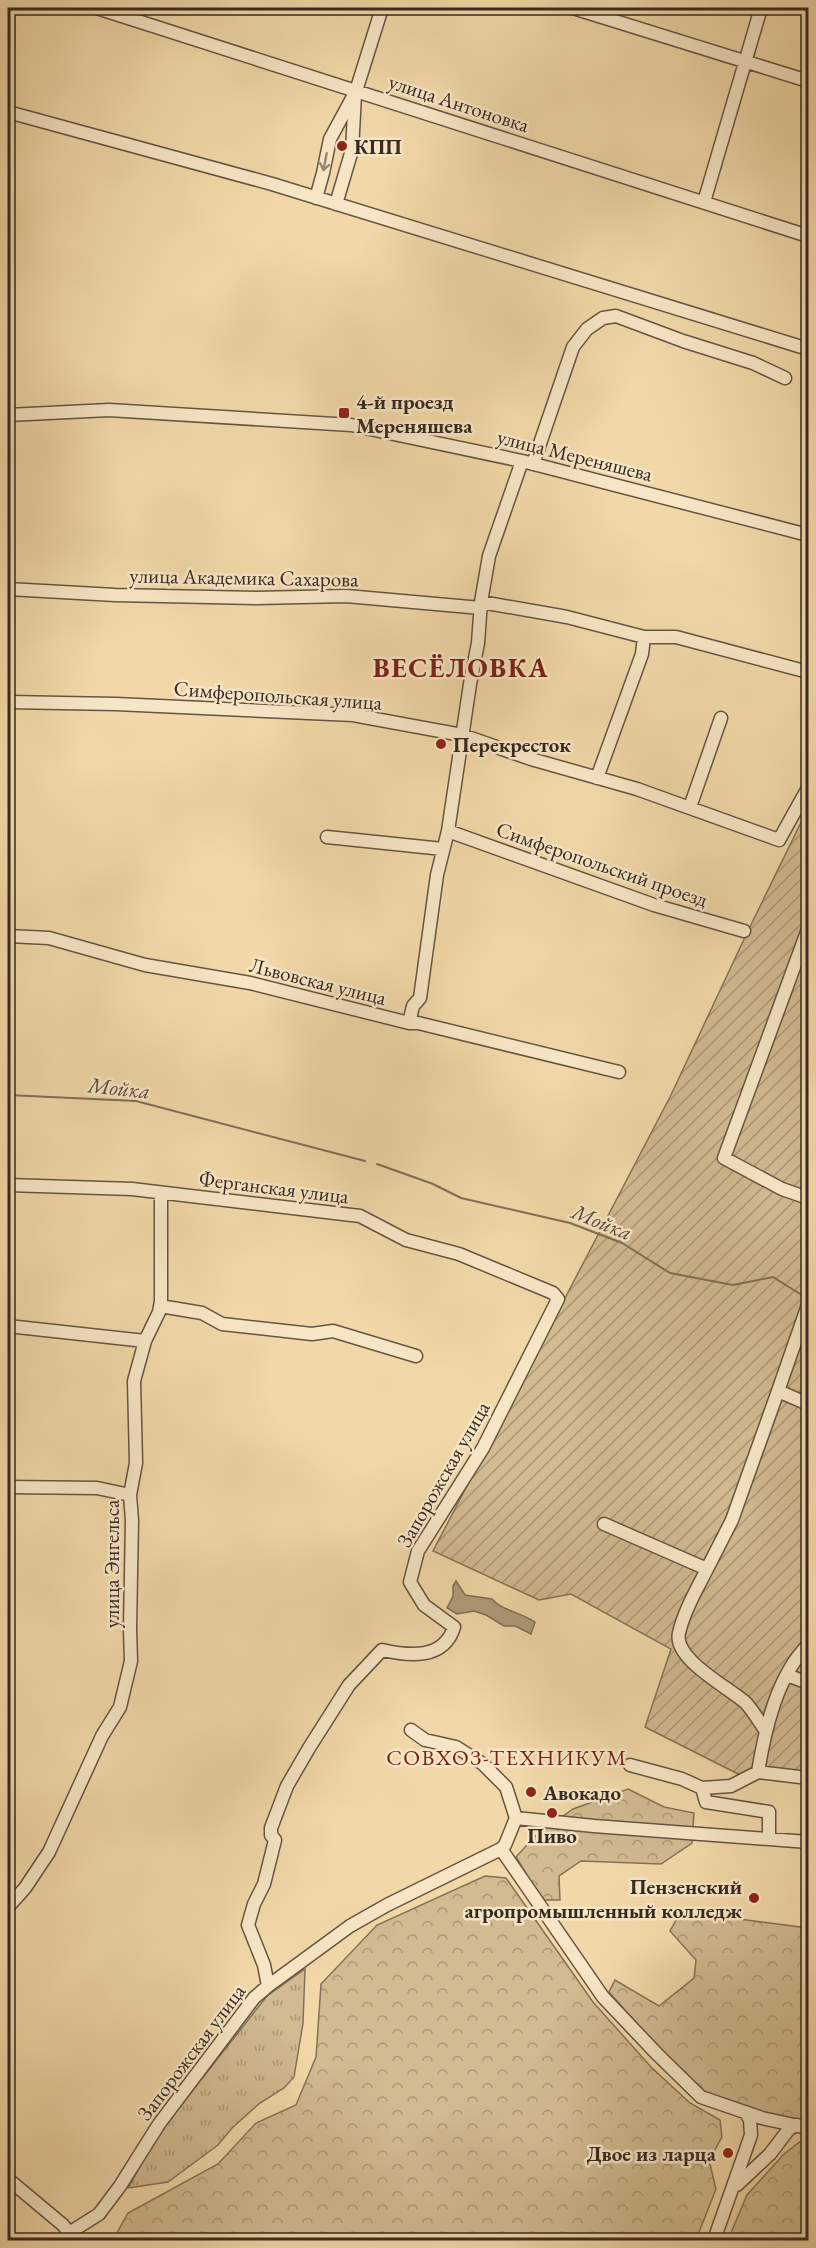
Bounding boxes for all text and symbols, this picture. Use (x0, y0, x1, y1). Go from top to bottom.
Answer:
street label: улица Антоновка (385, 68, 533, 139)
place label: КПП (354, 133, 402, 160)
marker: КПП (335, 139, 349, 153)
one-way arrow (319, 152, 330, 172)
place label: 4-й проезд Мереняшева (356, 388, 473, 439)
marker: 4-й проезд Мереняшева (337, 406, 351, 420)
street label: улица Мереняшева (494, 423, 656, 488)
street label: улица Академика Сахарова (129, 562, 359, 593)
district label: ВЕСЁЛОВКА (373, 650, 549, 685)
street label: Симферопольская улица (173, 674, 384, 716)
place label: Перекресток (453, 731, 571, 758)
marker: Перекресток (434, 737, 448, 751)
street label: Симферопольский проезд (493, 815, 712, 913)
street label: Львовская улица (247, 951, 390, 1011)
water label: Мойка (85, 1070, 152, 1106)
street label: Ферганская улица (198, 1164, 351, 1210)
water label: Мойка (566, 1196, 636, 1247)
street label: Запорожская улица (390, 1396, 496, 1552)
street label: улица Энгельса (98, 1499, 125, 1628)
district label: СОВХОЗ-ТЕХНИКУМ (386, 1743, 628, 1772)
place label: Авокадо (542, 1779, 621, 1806)
marker: Авокадо (524, 1785, 538, 1799)
marker: Пиво (545, 1806, 559, 1820)
place label: Пиво (527, 1822, 577, 1849)
place label: Пензенский агропромышленный колледж (464, 1873, 742, 1924)
marker: Пензенский агропромышленный колледж (747, 1891, 761, 1905)
street label: Запорожская улица (131, 1978, 252, 2126)
place label: Двое из ларца (586, 2140, 717, 2167)
marker: Двое из ларца (721, 2146, 735, 2160)

